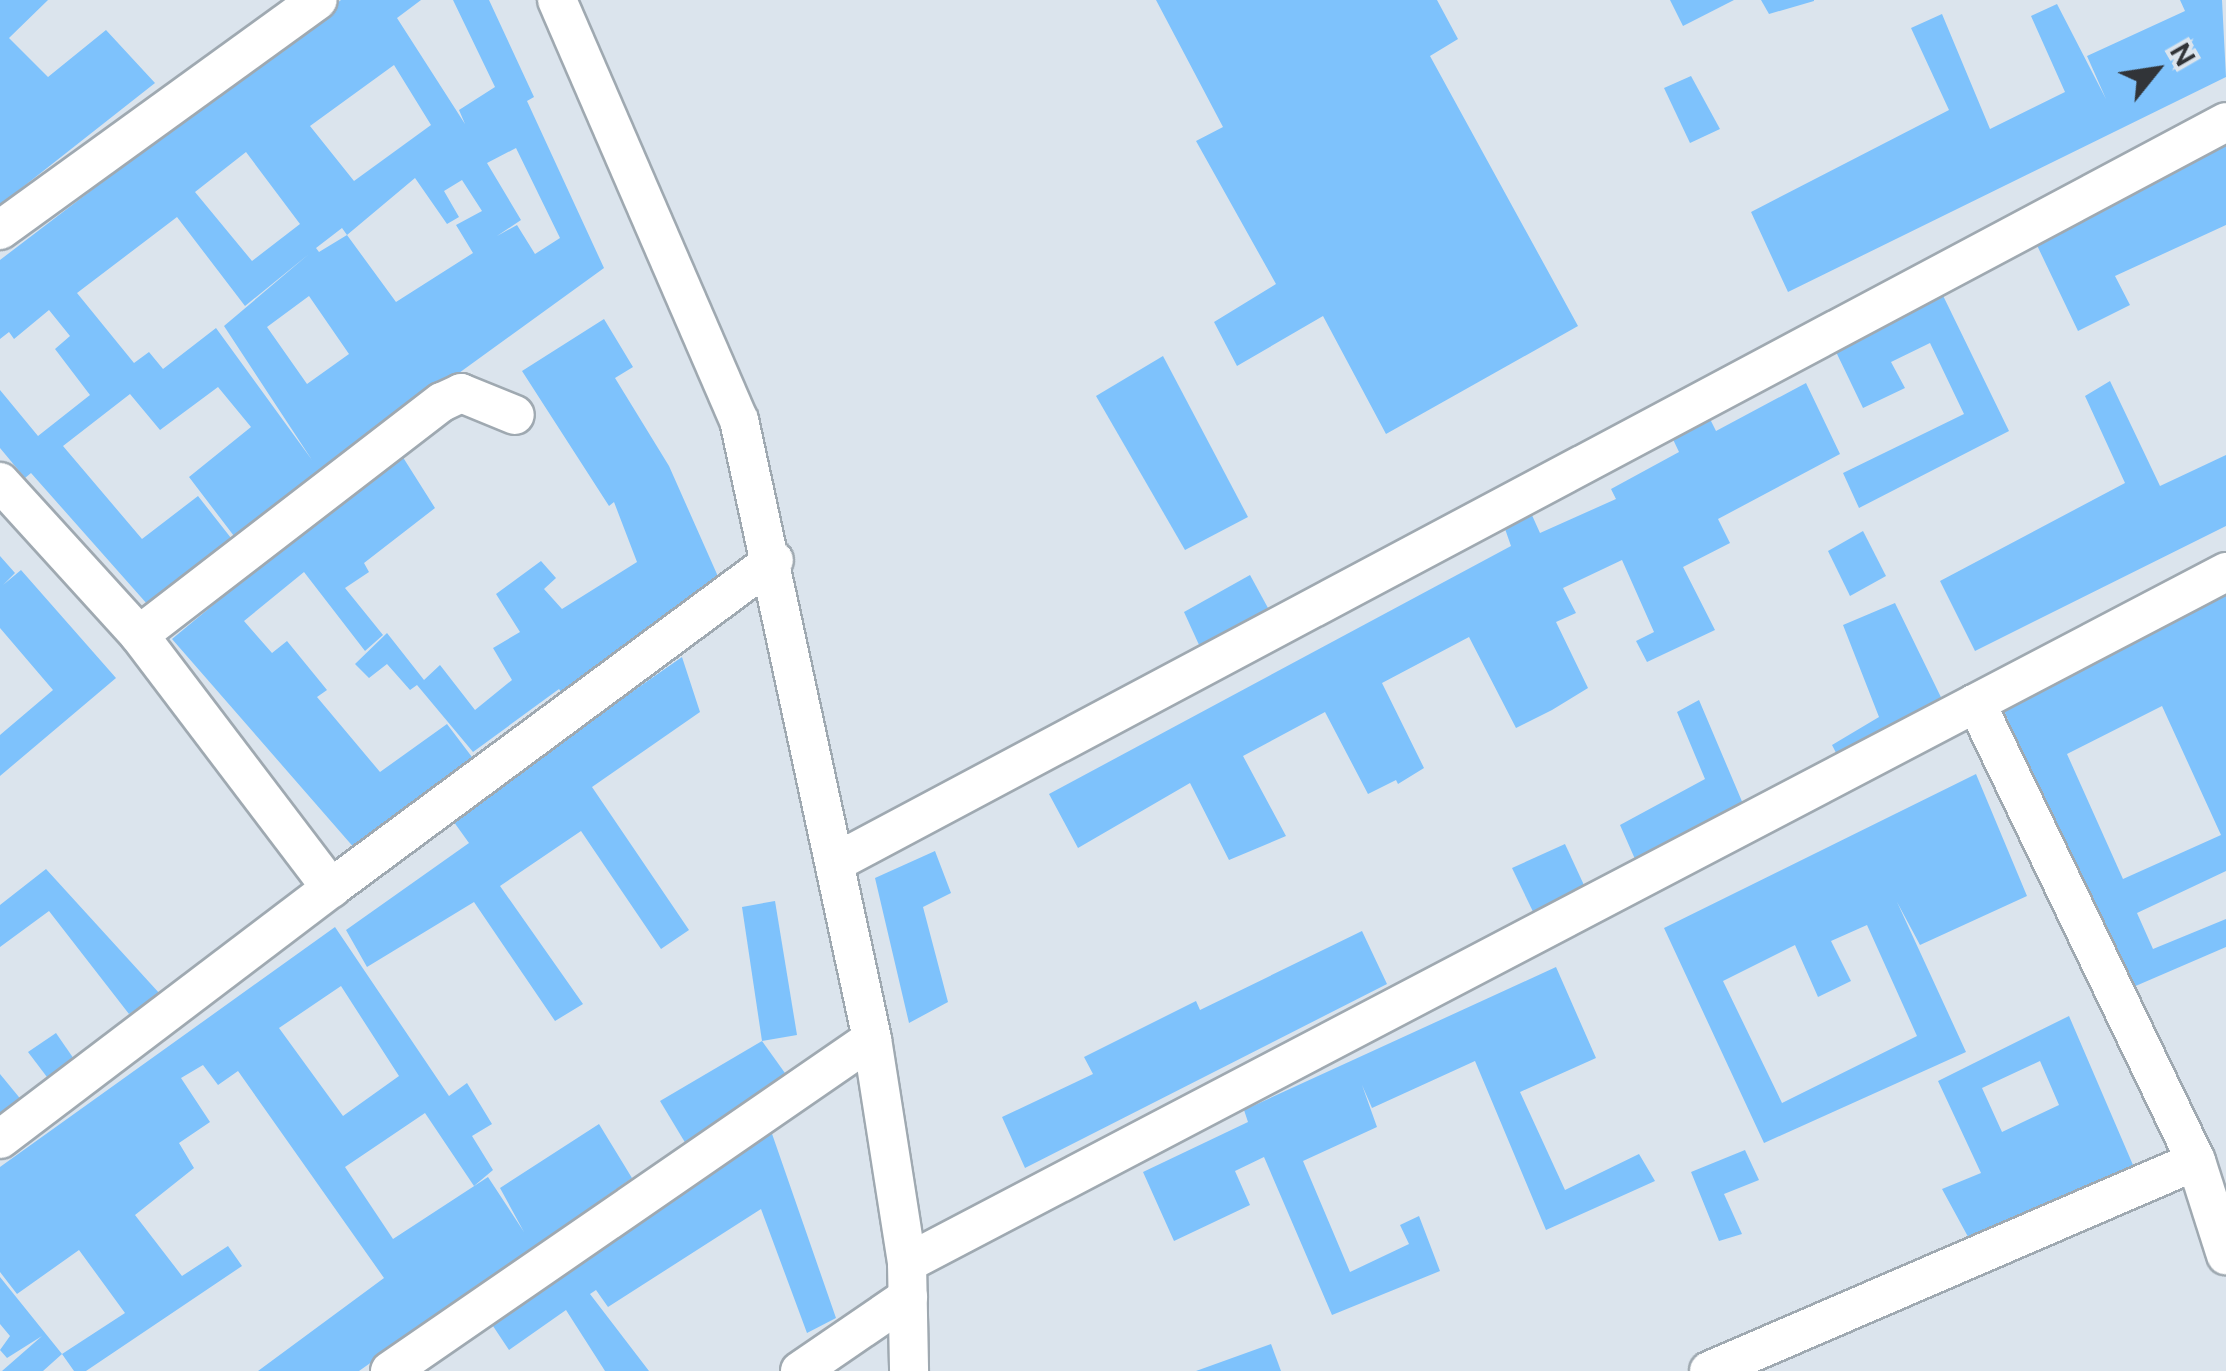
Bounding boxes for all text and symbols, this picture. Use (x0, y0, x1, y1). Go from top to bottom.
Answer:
north arrow (2106, 20, 2206, 120)
text: N (2161, 37, 2204, 73)

